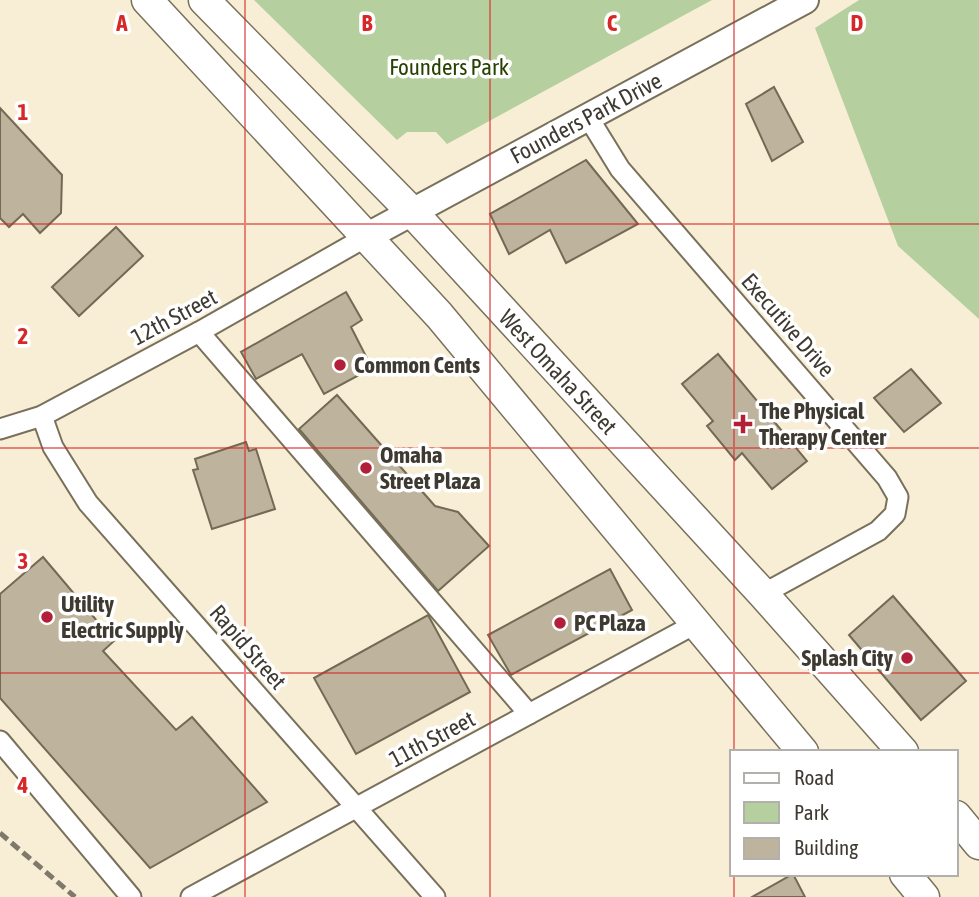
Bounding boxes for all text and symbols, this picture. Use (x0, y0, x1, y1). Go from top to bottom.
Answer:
text: A (115, 10, 128, 36)
text: B (362, 10, 373, 36)
text: C (607, 10, 618, 36)
text: D (851, 10, 864, 36)
park label: Founders Park (389, 54, 509, 80)
street label: Founders Park Drive (506, 67, 666, 169)
text: 1 (18, 99, 29, 125)
street label: Executive Drive (736, 268, 840, 382)
street label: 12th Street (127, 284, 221, 350)
street label: West Omaha Street (494, 304, 622, 440)
text: 2 (18, 323, 28, 349)
place label: Common Cents (354, 352, 480, 378)
marker: Common Cents (332, 357, 348, 373)
place label: The Physical Therapy Center (759, 398, 887, 450)
marker: The Physical Therapy Center (733, 414, 753, 434)
place label: Omaha Street Plaza (380, 442, 481, 494)
marker: Omaha Street Plaza (358, 460, 374, 476)
text: 3 (18, 548, 28, 574)
place label: Utility Electric Supply (61, 591, 184, 643)
street label: Rapid Street (204, 600, 292, 694)
marker: Utility Electric Supply (39, 609, 55, 625)
place label: PC Plaza (574, 610, 646, 636)
marker: PC Plaza (552, 615, 568, 631)
place label: Splash City (801, 645, 894, 671)
marker: Splash City (899, 650, 915, 666)
street label: 11th Street (385, 706, 479, 772)
legend (730, 750, 958, 876)
text: Road (794, 765, 834, 789)
text: 4 (17, 772, 29, 798)
text: Park (794, 800, 829, 824)
text: Building (794, 835, 858, 859)

